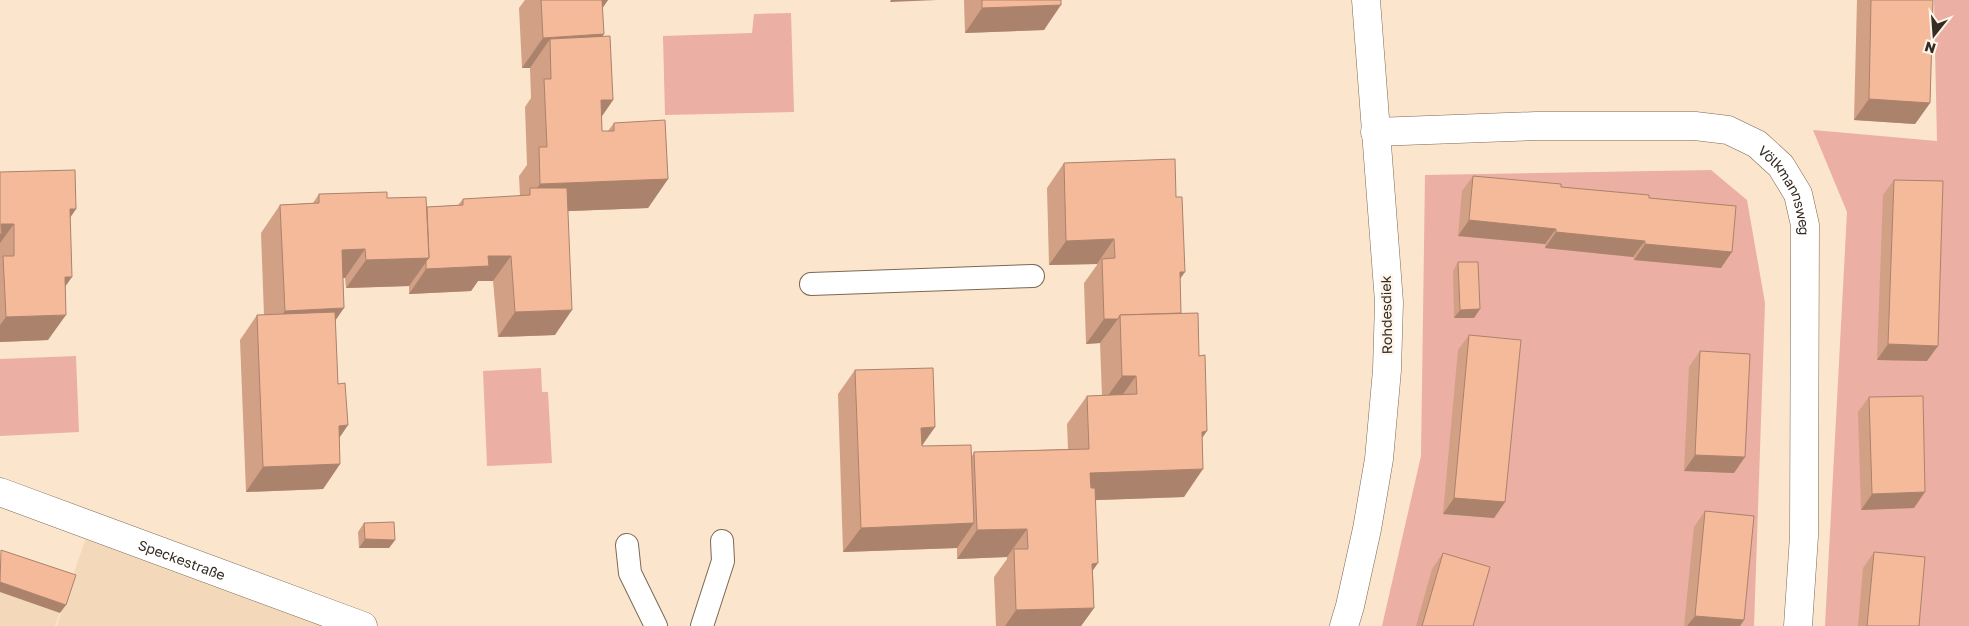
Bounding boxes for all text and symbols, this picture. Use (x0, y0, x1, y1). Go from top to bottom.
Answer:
north arrow (1909, 10, 1959, 60)
text: N (1922, 38, 1938, 58)
street label: Völkmannsweg (1755, 141, 1814, 236)
street label: Rohdesdiek (1377, 275, 1395, 355)
street label: Speckestraße (136, 535, 228, 583)

